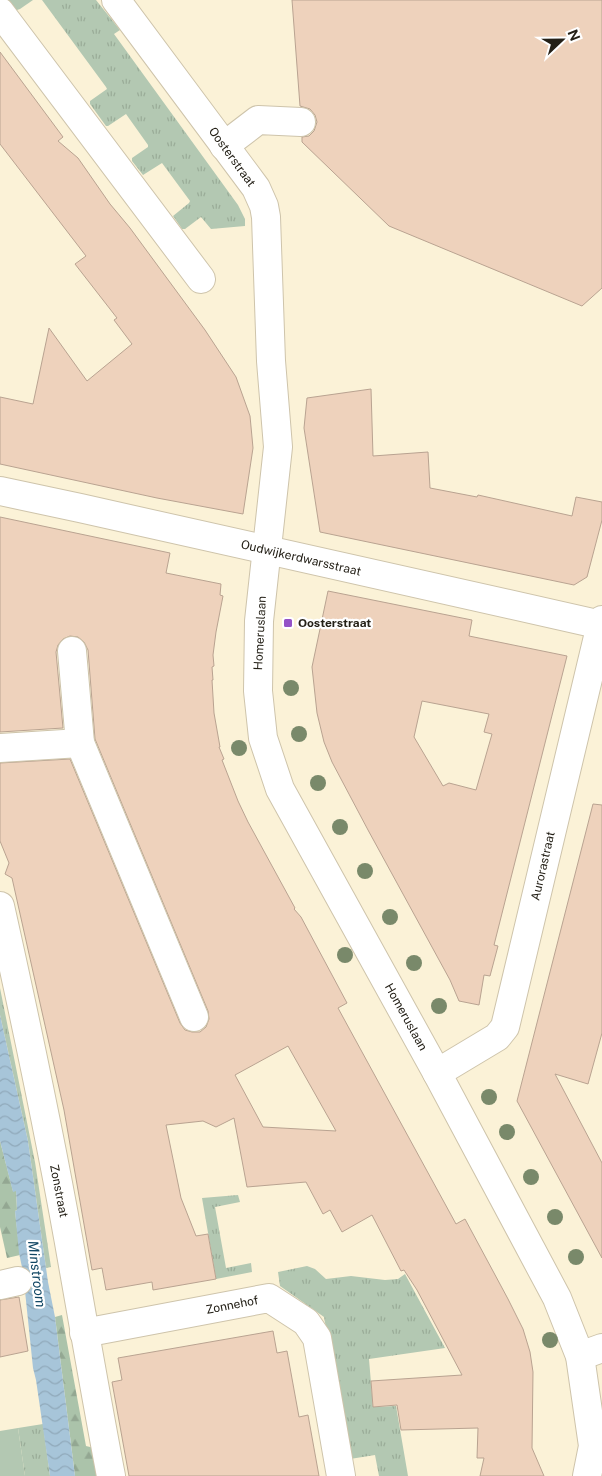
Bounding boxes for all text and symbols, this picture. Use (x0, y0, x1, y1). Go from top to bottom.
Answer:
north arrow (537, 15, 587, 65)
text: N (565, 27, 584, 43)
street label: Oosterstraat (206, 125, 258, 190)
street label: Oudwijkerdwarsstraat (240, 537, 363, 579)
street label: Homeruslaan (251, 595, 269, 671)
place label: Oosterstraat (298, 616, 371, 630)
marker: Oosterstraat (282, 617, 294, 629)
street label: Aurorastraat (528, 830, 558, 902)
street label: Homeruslaan (382, 981, 430, 1053)
street label: Zonstraat (47, 1163, 71, 1219)
water label: Minstroom (25, 1240, 49, 1308)
street label: Zonnehof (205, 1293, 260, 1317)

